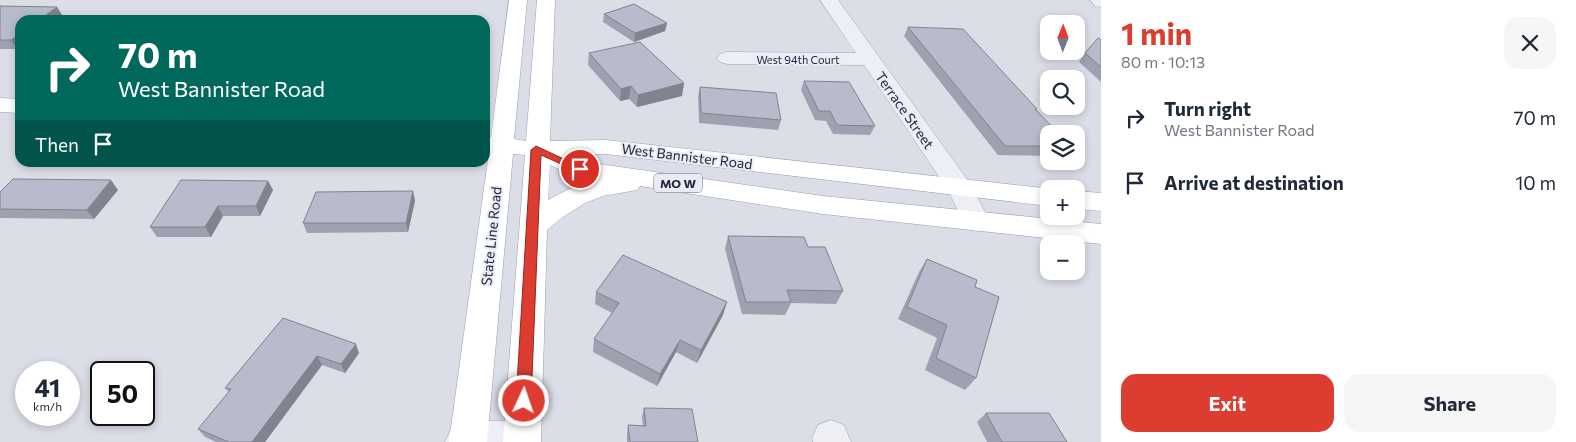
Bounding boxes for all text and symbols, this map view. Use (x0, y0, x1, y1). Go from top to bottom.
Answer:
text: 1 min (1121, 14, 1192, 51)
north arrow (1040, 15, 1085, 60)
map controls (1040, 15, 1085, 280)
button: close (1504, 17, 1556, 69)
text: 70 m (118, 32, 198, 75)
icon: right (35, 35, 100, 100)
text: 80 m · 10:13 (1121, 52, 1205, 71)
street label: West 94th Court (756, 53, 840, 66)
street label: Terrace Street (872, 68, 938, 152)
button: search (1040, 70, 1085, 115)
text: West Bannister Road (118, 75, 325, 102)
text: Turn right (1164, 97, 1251, 120)
icon: right (1121, 104, 1149, 132)
text: 70 m (1513, 106, 1556, 129)
text: West Bannister Road (1164, 120, 1315, 139)
button: layers (1040, 125, 1085, 170)
icon: arrive (89, 130, 117, 158)
text: Then (35, 133, 79, 156)
street label: West Bannister Road (621, 140, 753, 172)
pin (559, 148, 601, 190)
icon: arrive (566, 155, 594, 183)
icon: arrive (1121, 169, 1149, 197)
text: Arrive at destination (1164, 171, 1344, 194)
text: 10 m (1515, 171, 1556, 194)
road number: MO W (654, 174, 702, 192)
button: + (1040, 180, 1085, 225)
street label: State Line Road (477, 186, 505, 286)
button: − (1040, 235, 1085, 280)
speed limit sign: 50 (90, 361, 155, 426)
text: 41 (35, 372, 60, 402)
position arrow (497, 374, 549, 426)
button: Exit (1121, 374, 1334, 432)
button: Share (1344, 374, 1556, 432)
text: km/h (33, 399, 62, 413)

